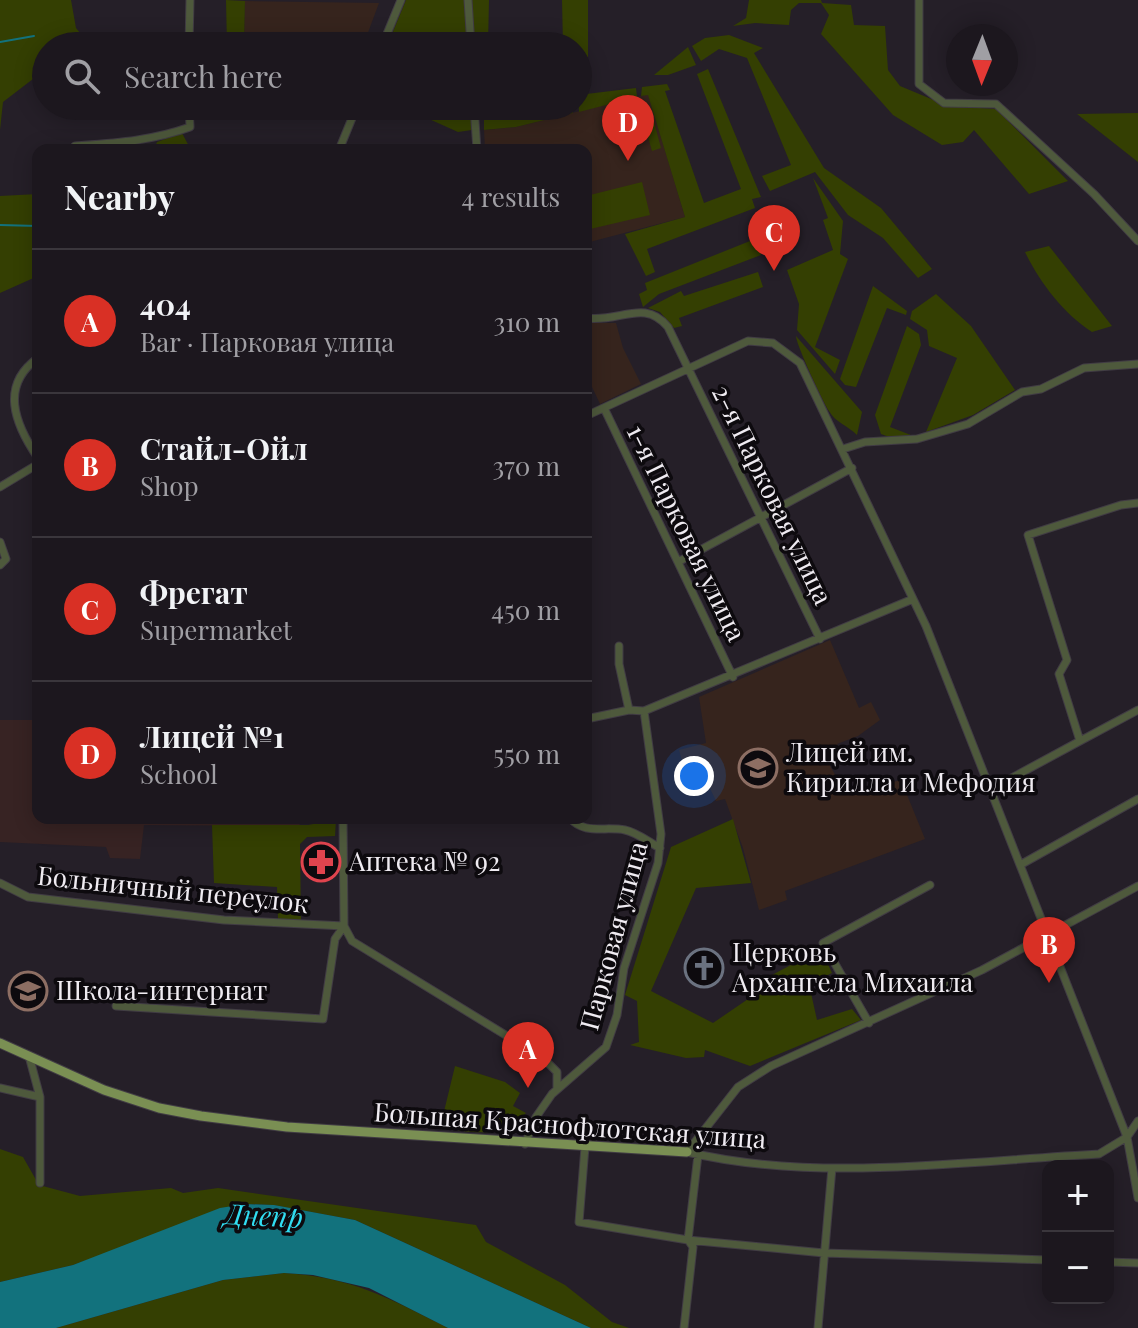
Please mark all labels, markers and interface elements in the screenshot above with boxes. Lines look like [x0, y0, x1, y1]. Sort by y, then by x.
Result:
north arrow [946, 24, 1018, 96]
search box [32, 32, 592, 120]
icon: search [60, 54, 104, 98]
text: Search here [124, 56, 283, 96]
pin: D [602, 95, 654, 161]
text: Nearby [64, 173, 175, 219]
text: 4 results [461, 179, 560, 214]
pin: C [748, 205, 800, 271]
text: 404 [140, 284, 191, 324]
text: A [81, 304, 99, 339]
text: 310 m [493, 304, 560, 339]
text: Bar · Парковая улица [140, 324, 394, 359]
street label: 2-я Парковая улица [705, 379, 842, 610]
street label: 1-я Парковая улица [620, 418, 755, 646]
text: Стайл-Ойл [140, 428, 308, 468]
text: B [81, 448, 99, 483]
text: 370 m [493, 448, 560, 483]
text: Shop [140, 468, 199, 503]
text: Фрегат [140, 572, 248, 612]
text: C [81, 592, 99, 627]
text: 450 m [491, 592, 560, 627]
text: Supermarket [140, 612, 292, 647]
text: Лицей №1 [140, 716, 285, 756]
place label: Лицей им. Кирилла и Мефодия [785, 734, 1035, 799]
text: D [80, 736, 100, 771]
text: 550 m [493, 736, 560, 771]
school or university icon: Лицей им. Кирилла и Мефодия [737, 747, 779, 789]
text: School [140, 756, 218, 791]
your location [674, 756, 714, 796]
street label: Парковая улица [571, 837, 655, 1034]
pharmacy icon: Аптека № 92 [300, 841, 342, 883]
place label: Аптека № 92 [348, 843, 500, 878]
street label: Больничный переулок [36, 857, 311, 920]
pin: B [1023, 917, 1075, 983]
place label: Церковь Архангела Михаила [731, 934, 973, 999]
church icon: Церковь Архангела Михаила [683, 947, 725, 989]
school or university icon: Школа-интернат [7, 970, 49, 1012]
place label: Школа-интернат [56, 972, 267, 1007]
pin: A [502, 1022, 554, 1088]
street label: Большая Краснофлотская улица [373, 1093, 767, 1156]
map controls [1042, 1160, 1114, 1304]
button: + [1042, 1160, 1114, 1232]
water label: Днепр [219, 1194, 304, 1235]
button: − [1042, 1232, 1114, 1304]

